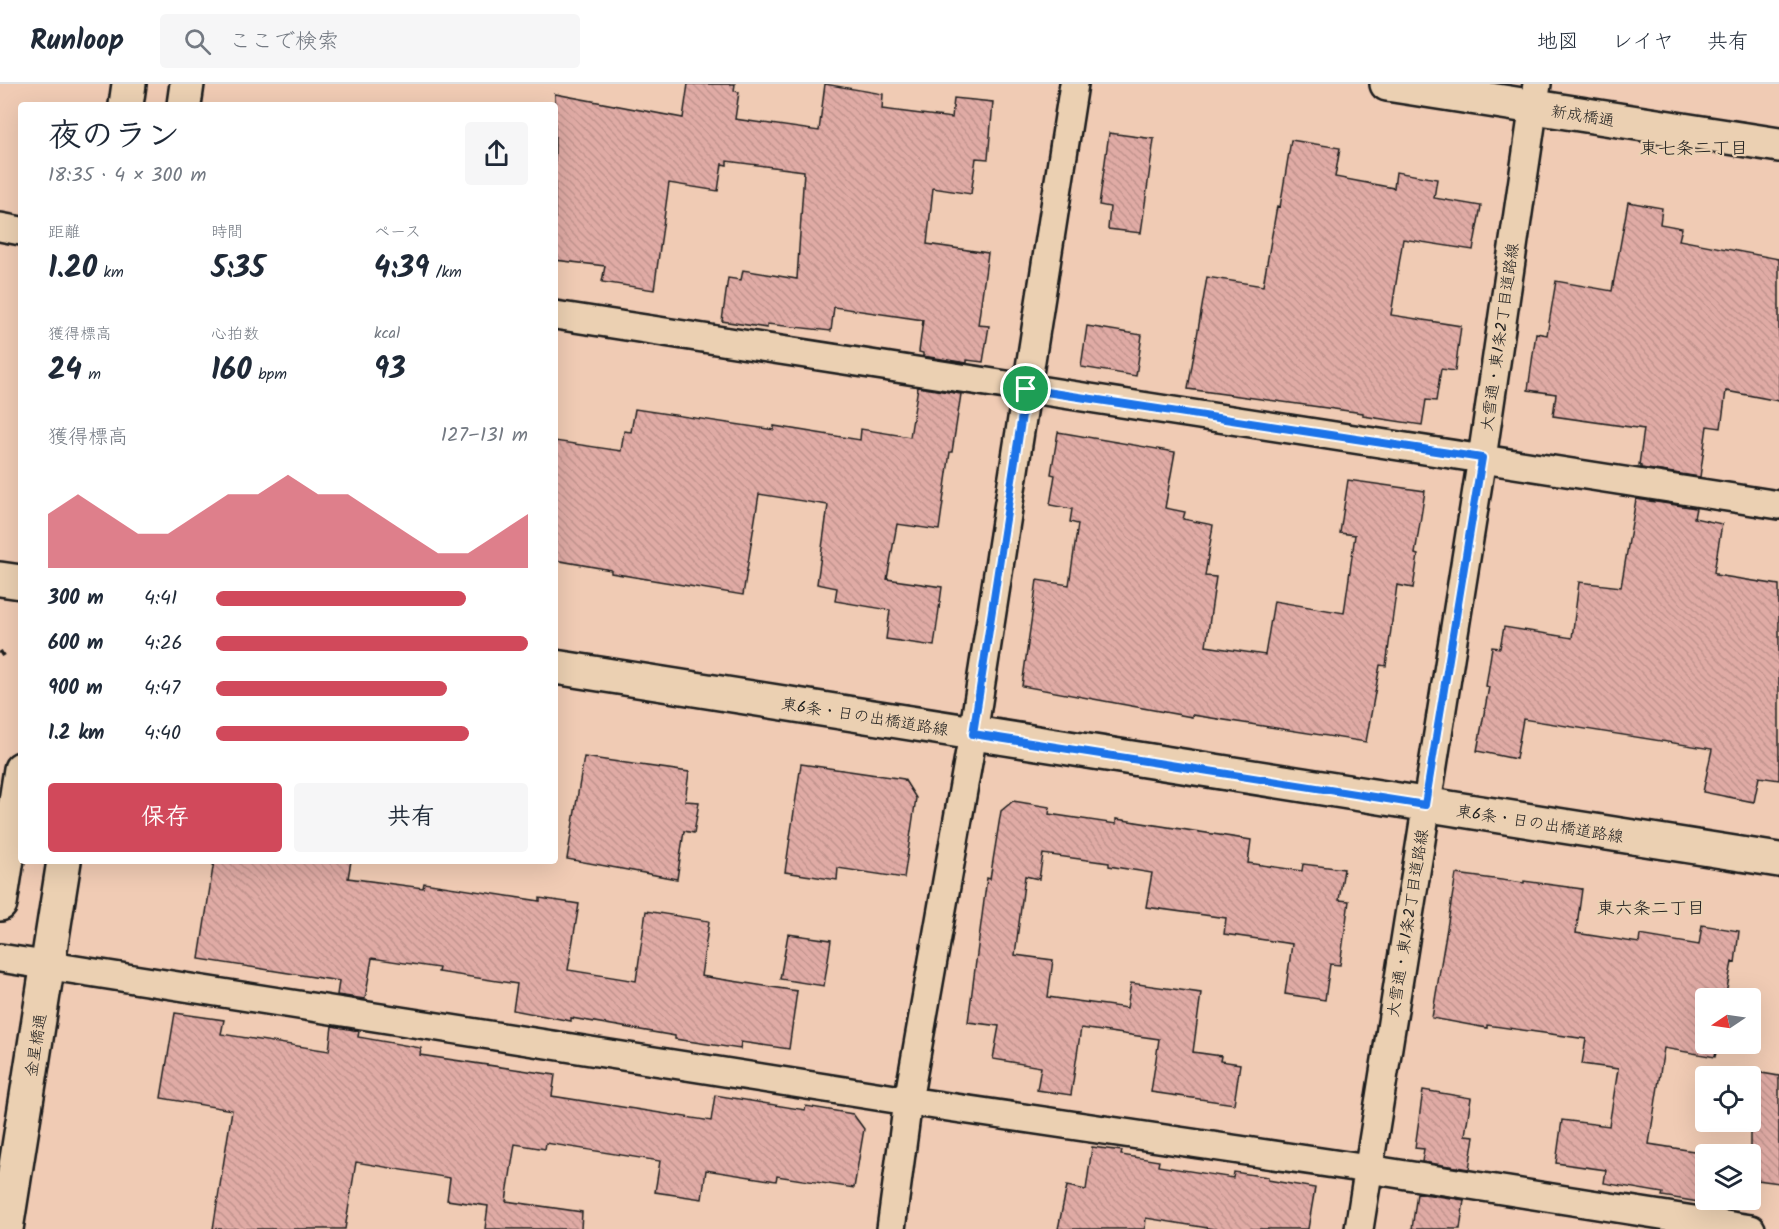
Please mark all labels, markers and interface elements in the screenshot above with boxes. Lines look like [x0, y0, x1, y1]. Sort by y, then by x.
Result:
search box [160, 14, 580, 68]
text: Runloop [30, 19, 124, 64]
icon: search [181, 25, 214, 58]
text: ここで検索 [229, 25, 339, 60]
text: 地図 [1537, 26, 1579, 59]
text: レイヤ [1612, 26, 1674, 59]
text: 共有 [1707, 26, 1749, 59]
street label: 新成橋通 [1549, 99, 1616, 134]
text: 夜のラン [48, 111, 180, 164]
button: share [465, 122, 528, 185]
district label: 東七条二丁目 [1640, 135, 1748, 164]
text: 18:35 · 4 × 300 m [48, 160, 206, 192]
text: 距離 [48, 220, 80, 245]
text: 時間 [211, 220, 243, 245]
text: ペース [374, 220, 421, 245]
street label: 大雪通・東1条2丁目道路線 [1475, 241, 1526, 433]
text: 1.20 [48, 245, 97, 293]
text: 5:35 [211, 245, 265, 293]
text: 4:39 [374, 245, 429, 293]
text: km [97, 260, 124, 285]
text: /km [429, 260, 462, 285]
text: kcal [374, 321, 400, 346]
text: 獲得標高 [48, 322, 112, 347]
text: 心拍数 [211, 322, 259, 347]
text: 93 [374, 346, 406, 394]
text: 24 [48, 347, 82, 395]
text: 160 [211, 347, 252, 395]
text: m [82, 362, 101, 387]
text: bpm [252, 362, 287, 387]
pin [1000, 363, 1051, 414]
icon: arrive [1009, 372, 1042, 405]
text: 127–131 m [441, 420, 528, 452]
text: 獲得標高 [48, 422, 128, 454]
text: 300 m [48, 583, 104, 615]
text: 4:41 [144, 583, 177, 615]
text: 600 m [48, 628, 103, 660]
text: 4:26 [144, 628, 183, 660]
text: 900 m [48, 673, 103, 705]
text: 4:47 [144, 673, 180, 705]
street label: 東6条・日の出橋道路線 [779, 692, 950, 743]
text: 1.2 km [48, 718, 104, 750]
text: 4:40 [144, 718, 181, 750]
button: 保存 [48, 783, 282, 852]
button: 共有 [294, 783, 528, 852]
street label: 東6条・日の出橋道路線 [1454, 799, 1625, 850]
street label: 大雪通・東1条2丁目道路線 [1381, 827, 1436, 1019]
district label: 東六条二丁目 [1597, 895, 1705, 924]
north arrow [1695, 988, 1761, 1054]
map controls [1695, 988, 1761, 1210]
street label: 金星橋通 [19, 1012, 54, 1079]
button: locate [1695, 1066, 1761, 1132]
button: layers [1695, 1144, 1761, 1210]

